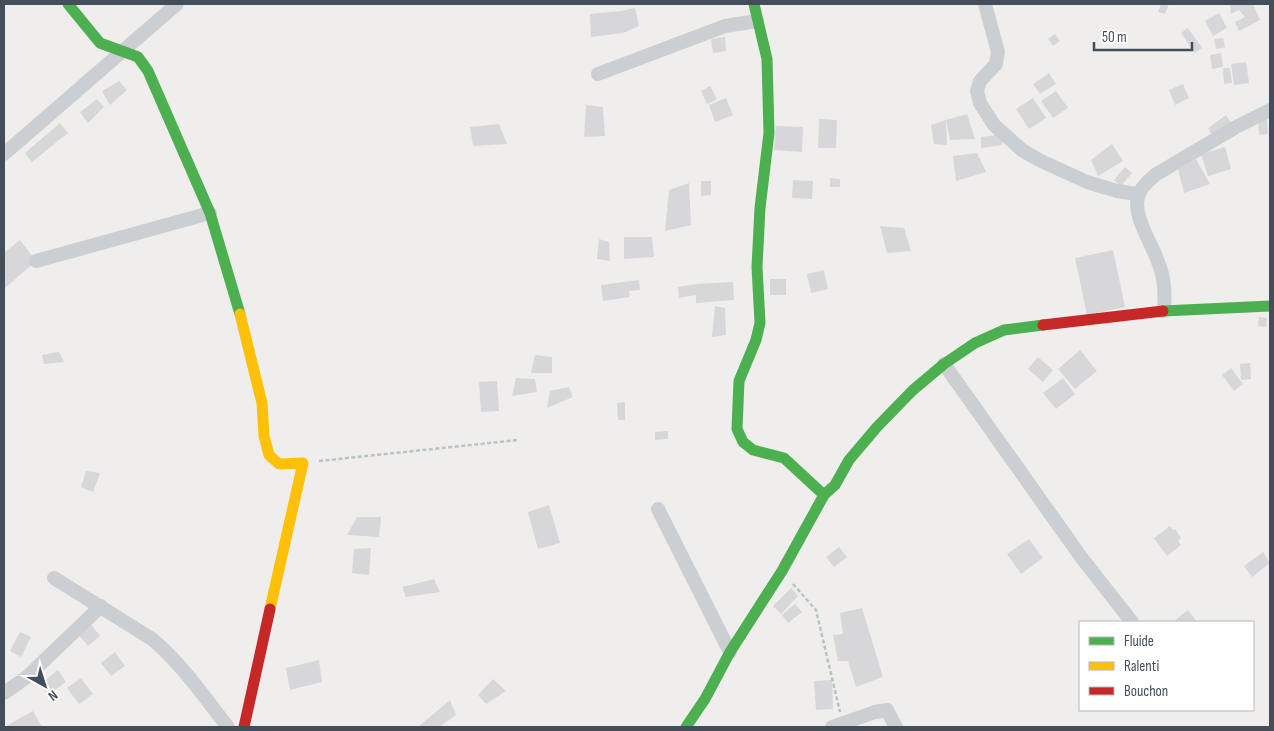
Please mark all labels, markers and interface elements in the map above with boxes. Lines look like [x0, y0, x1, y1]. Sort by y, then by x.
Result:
scale bar [1094, 20, 1192, 52]
text: 50 m [1102, 28, 1127, 47]
legend [1079, 621, 1254, 711]
text: Fluide [1124, 632, 1154, 651]
text: Ralenti [1124, 657, 1159, 676]
north arrow [20, 661, 70, 711]
text: Bouchon [1124, 682, 1168, 701]
text: N [45, 687, 61, 705]

